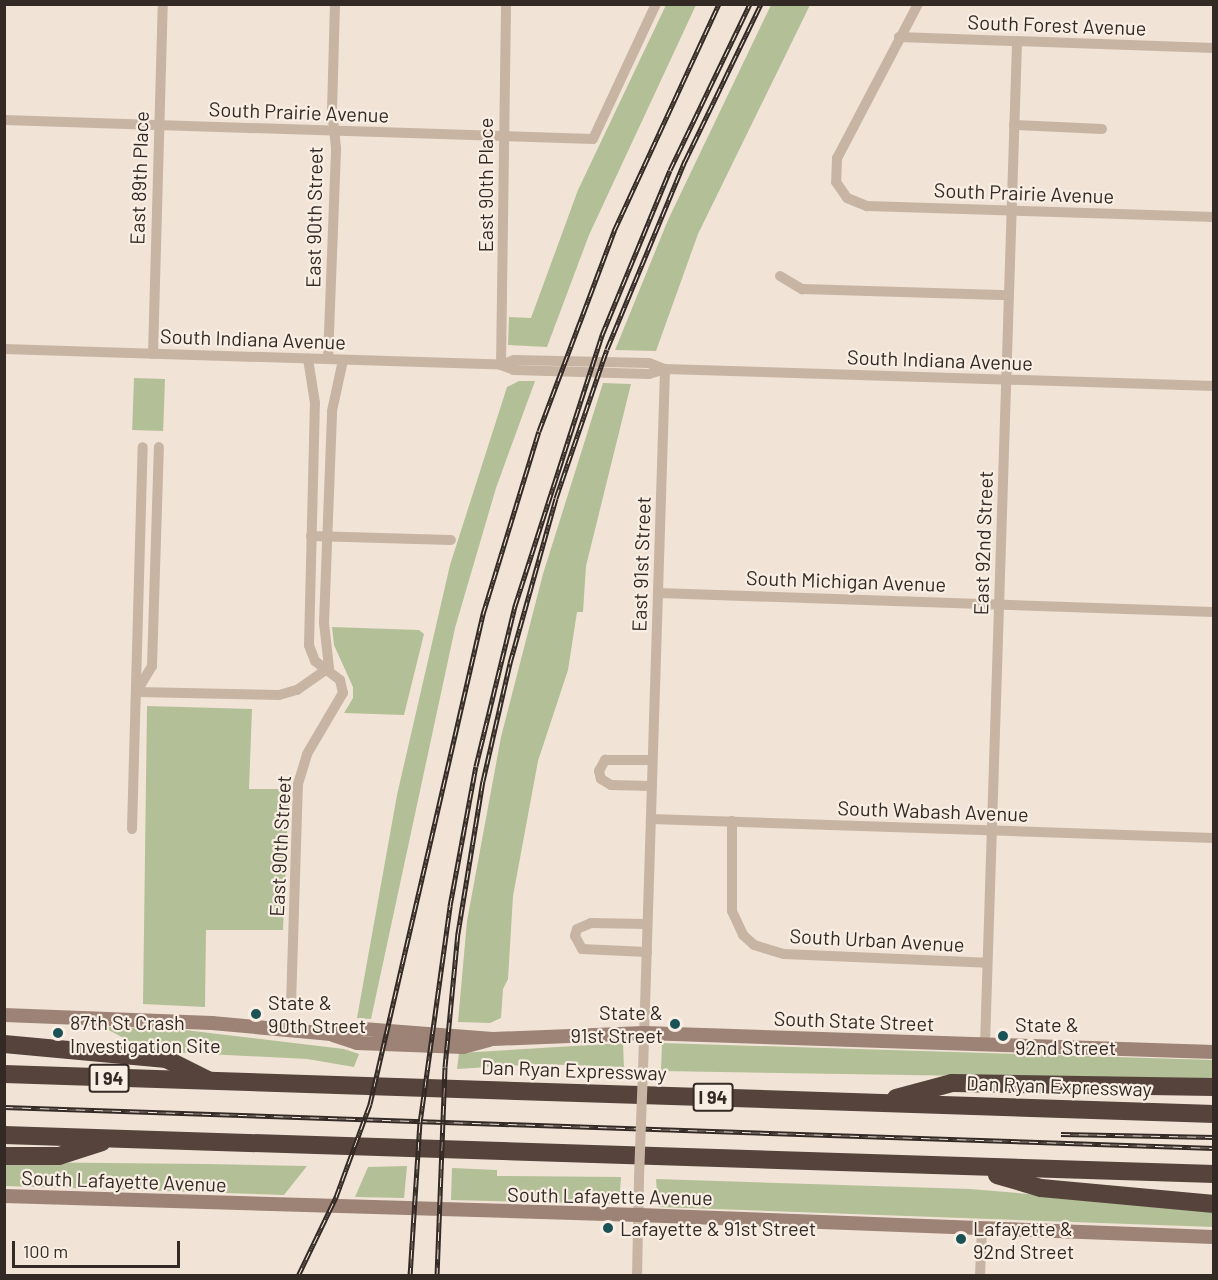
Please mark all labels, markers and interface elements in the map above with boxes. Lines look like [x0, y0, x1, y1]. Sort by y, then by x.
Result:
street label: South Forest Avenue [967, 10, 1147, 40]
street label: South Prairie Avenue [208, 97, 390, 127]
street label: East 89th Place [125, 111, 153, 245]
street label: East 90th Place [473, 118, 497, 252]
street label: East 90th Street [301, 146, 327, 288]
street label: South Prairie Avenue [933, 178, 1115, 208]
street label: South Indiana Avenue [160, 324, 346, 354]
street label: South Indiana Avenue [847, 345, 1033, 375]
street label: East 92nd Street [968, 470, 998, 616]
street label: East 91st Street [627, 496, 655, 632]
street label: South Michigan Avenue [745, 566, 947, 596]
street label: East 90th Street [264, 775, 296, 917]
street label: South Wabash Avenue [837, 796, 1029, 826]
street label: South Urban Avenue [789, 923, 965, 957]
place label: State & 90th Street [268, 990, 366, 1037]
place label: State & 91st Street [571, 1000, 663, 1047]
street label: South State Street [773, 1006, 935, 1036]
marker: State & 90th Street [249, 1007, 263, 1021]
place label: 87th St Crash Investigation Site [70, 1010, 221, 1057]
place label: State & 92nd Street [1015, 1012, 1116, 1059]
marker: State & 91st Street [668, 1017, 682, 1031]
marker: 87th St Crash Investigation Site [51, 1026, 65, 1040]
marker: State & 92nd Street [996, 1029, 1010, 1043]
street label: Dan Ryan Expressway [481, 1055, 667, 1085]
road number: I 94 [88, 1063, 130, 1093]
street label: Dan Ryan Expressway [966, 1071, 1152, 1101]
road number: I 94 [692, 1082, 734, 1112]
street label: South Lafayette Avenue [21, 1165, 227, 1197]
street label: South Lafayette Avenue [507, 1182, 713, 1210]
place label: Lafayette & 91st Street [620, 1216, 816, 1240]
place label: Lafayette & 92nd Street [973, 1216, 1074, 1263]
marker: Lafayette & 91st Street [601, 1221, 615, 1235]
scale bar [15, 1229, 183, 1267]
marker: Lafayette & 92nd Street [954, 1232, 968, 1246]
text: 100 m [23, 1240, 68, 1262]

